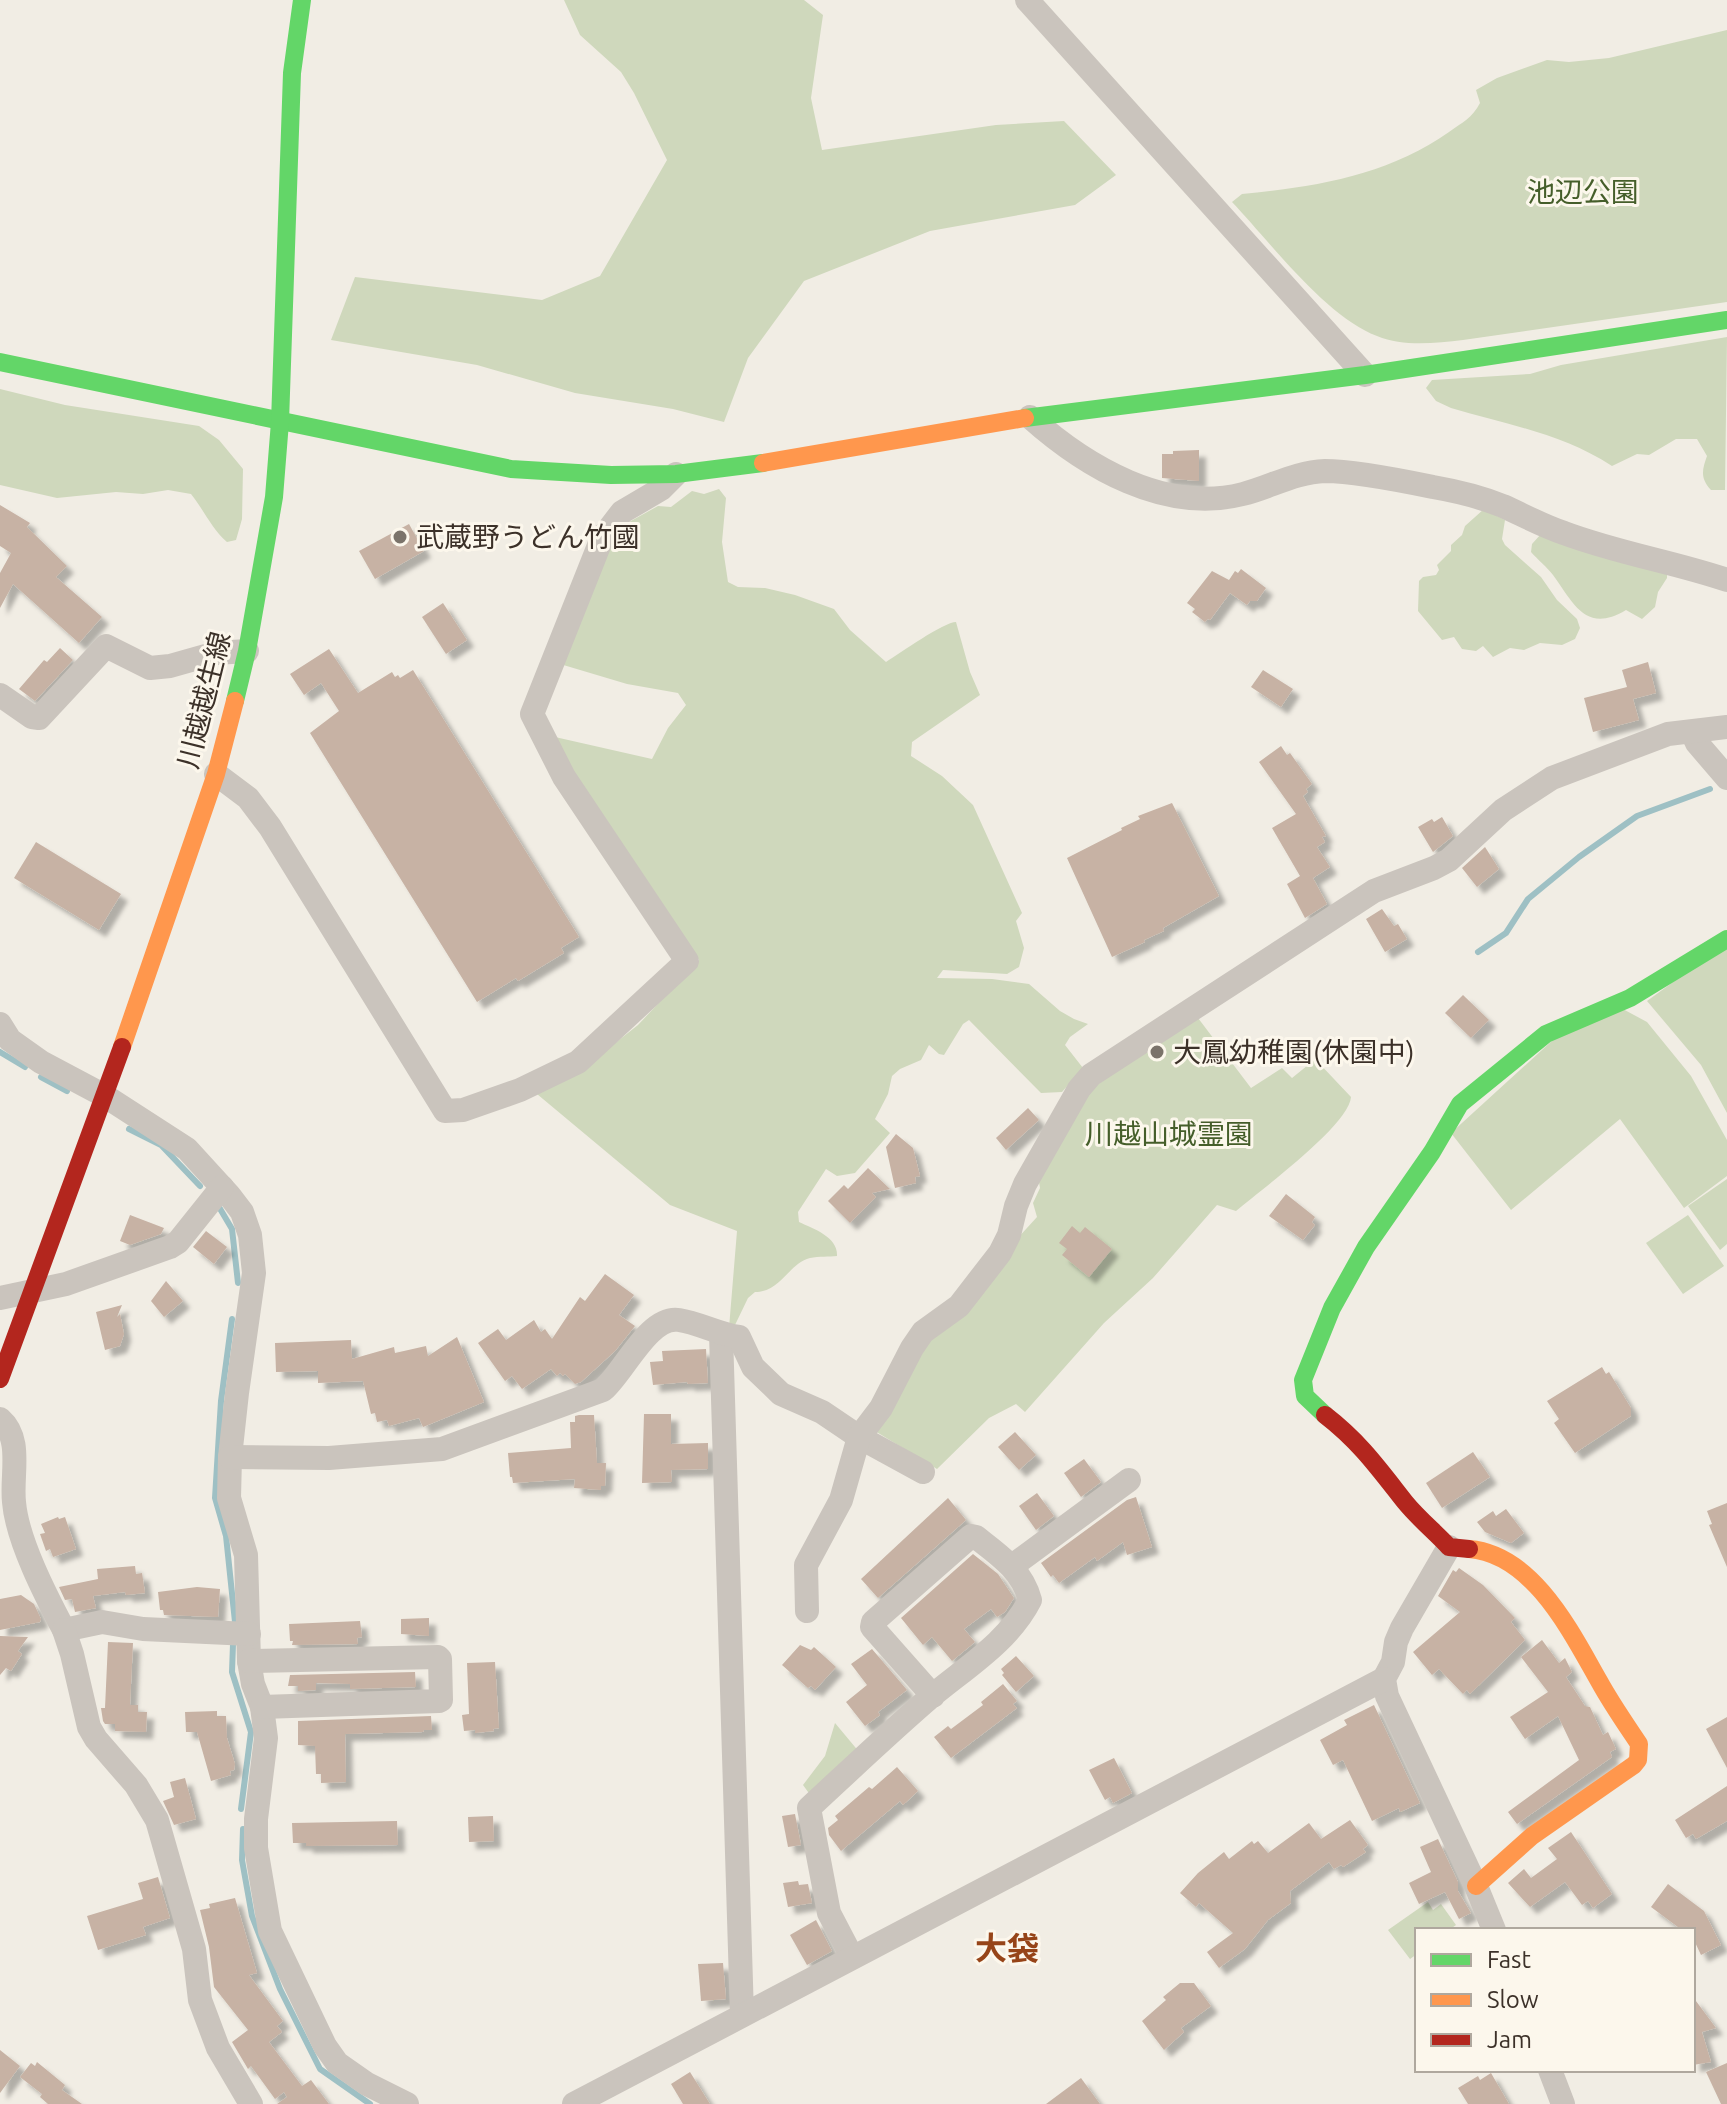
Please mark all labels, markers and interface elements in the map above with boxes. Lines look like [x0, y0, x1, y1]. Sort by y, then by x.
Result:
park label: 池辺公園 [1527, 176, 1639, 207]
place label: 武蔵野うどん竹國 [416, 521, 640, 552]
marker: 武蔵野うどん竹國 [391, 528, 409, 546]
street label: 川越越生線 [172, 628, 235, 772]
place label: 大鳳幼稚園(休園中) [1173, 1036, 1415, 1068]
marker: 大鳳幼稚園(休園中) [1148, 1043, 1166, 1061]
park label: 川越山城霊園 [1085, 1118, 1253, 1149]
legend [1415, 1928, 1695, 2072]
district label: 大袋 [975, 1930, 1039, 1966]
text: Fast [1487, 1946, 1531, 1973]
text: Slow [1487, 1986, 1539, 2013]
text: Jam [1487, 2026, 1532, 2053]

